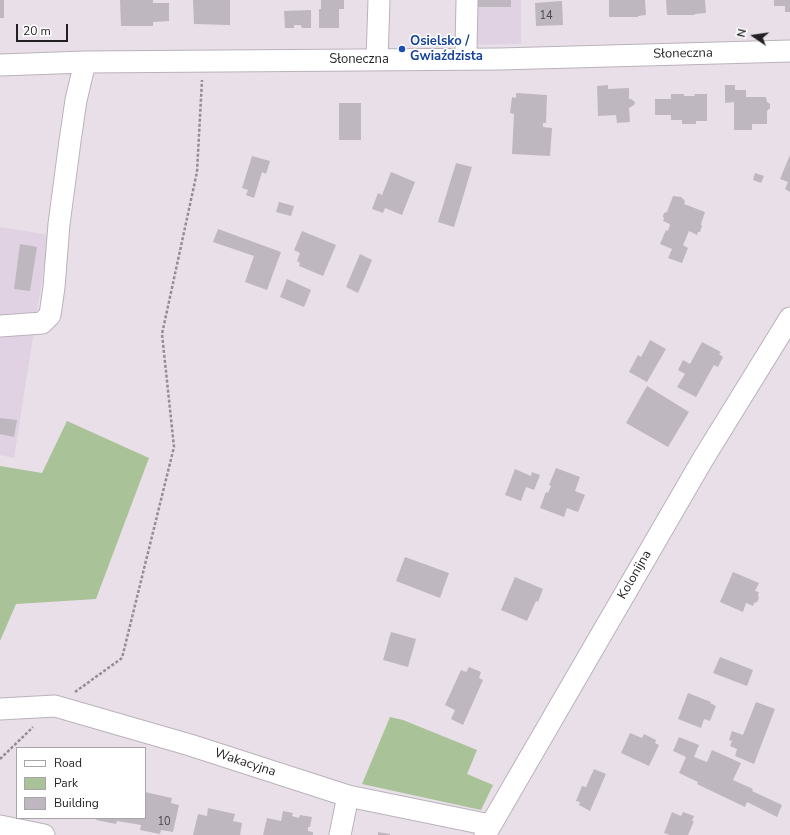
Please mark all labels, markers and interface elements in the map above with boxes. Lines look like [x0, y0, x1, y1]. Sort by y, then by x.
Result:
house number: 14 [539, 9, 553, 23]
scale bar [18, 16, 70, 42]
north arrow [734, 16, 774, 56]
text: 20 m [23, 23, 51, 39]
text: N [734, 27, 750, 39]
place label: Osielsko / Gwiaździsta [410, 34, 483, 65]
marker: Osielsko / Gwiaździsta [397, 44, 407, 54]
street label: Słoneczna [653, 46, 713, 62]
street label: Słoneczna [329, 52, 389, 68]
street label: Kolonijna [615, 548, 655, 602]
street label: Wakacyjna [212, 746, 278, 780]
legend [16, 747, 146, 819]
text: Road [54, 755, 82, 771]
text: Park [54, 775, 78, 791]
text: Building [54, 795, 99, 811]
house number: 10 [157, 815, 171, 829]

